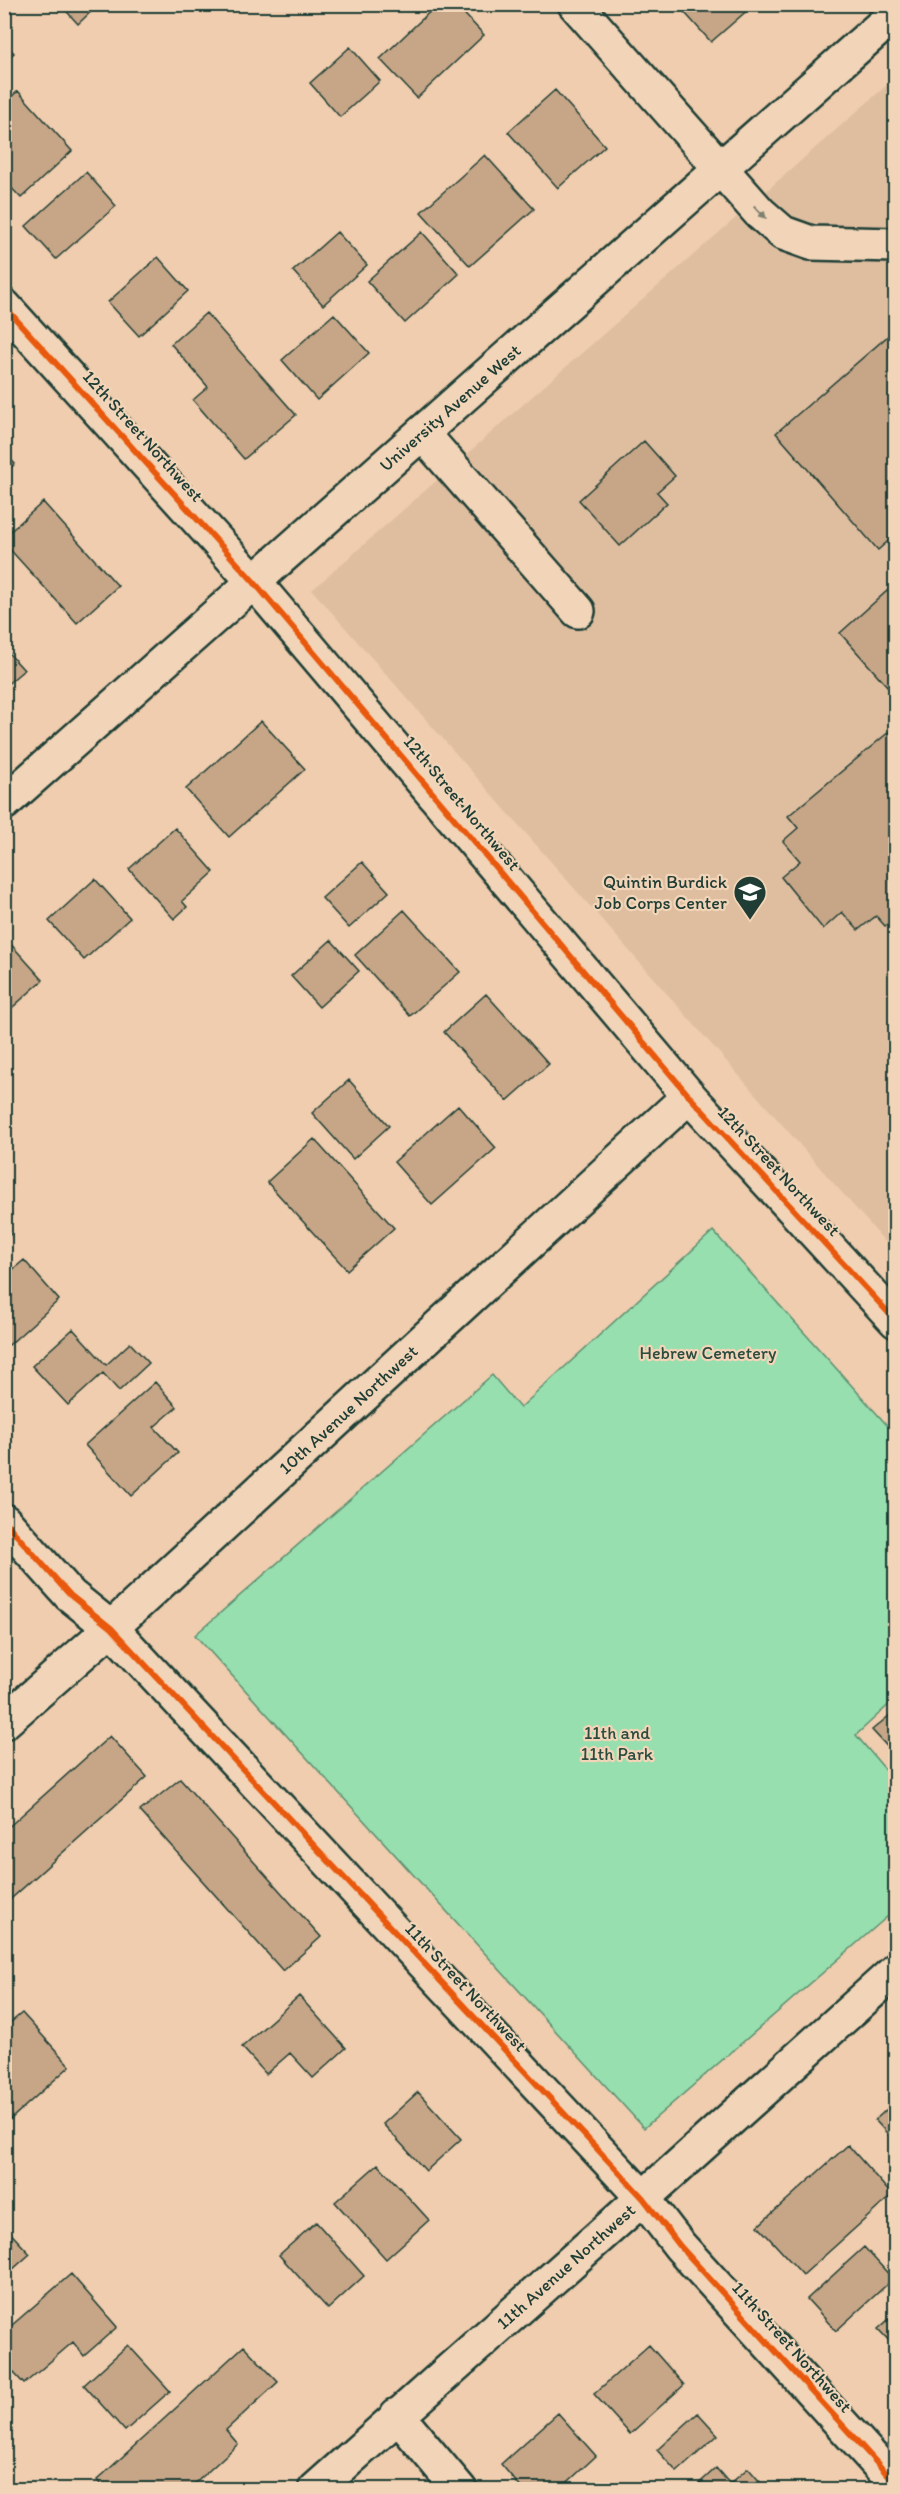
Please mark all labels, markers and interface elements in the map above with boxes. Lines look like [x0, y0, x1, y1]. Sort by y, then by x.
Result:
one-way arrow [753, 205, 767, 220]
street label: University Avenue West [375, 339, 526, 476]
street label: 12th Street Northwest [78, 366, 208, 507]
street label: 12th Street Northwest [399, 731, 525, 875]
place label: Quintin Burdick Job Corps Center [595, 871, 728, 914]
school or university icon: Quintin Burdick Job Corps Center [732, 874, 768, 921]
street label: 12th Street Northwest [713, 1101, 845, 1241]
street label: 10th Avenue Northwest [274, 1340, 423, 1479]
park label: Hebrew Cemetery [640, 1342, 777, 1364]
park label: 11th and 11th Park [581, 1722, 654, 1765]
street label: 11th Street Northwest [400, 1918, 532, 2056]
street label: 11th Avenue Northwest [492, 2199, 640, 2334]
street label: 11th Street Northwest [727, 2277, 857, 2417]

